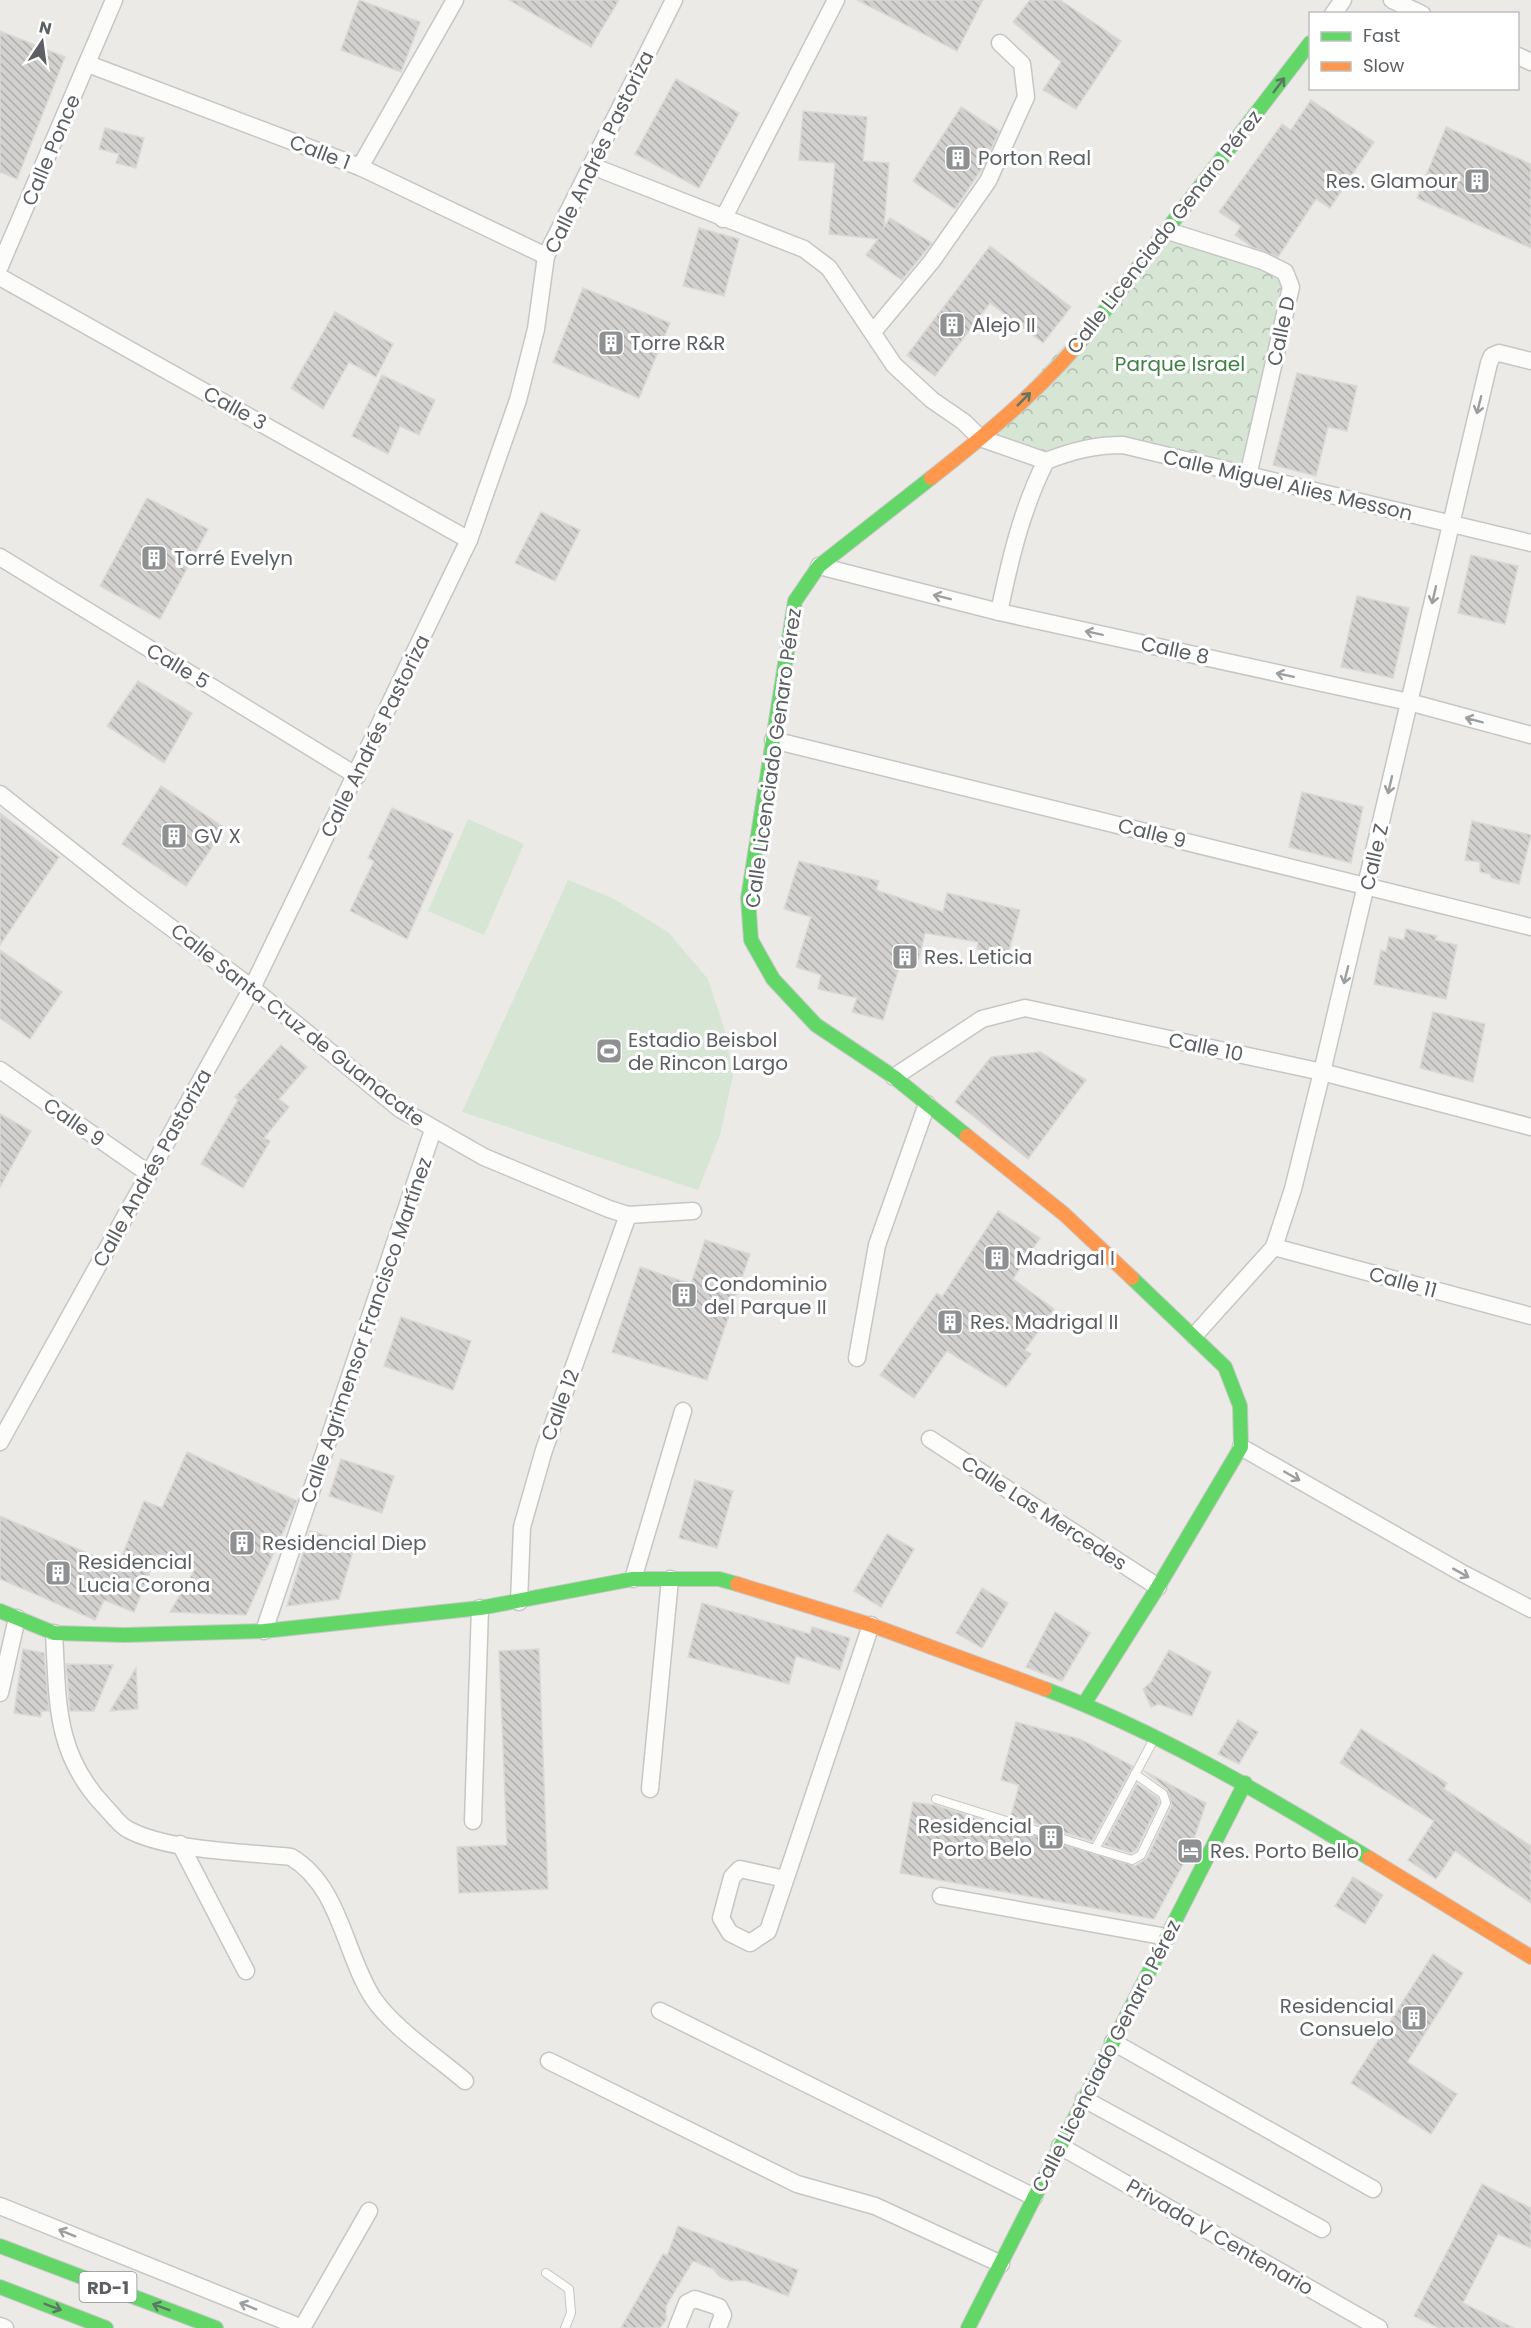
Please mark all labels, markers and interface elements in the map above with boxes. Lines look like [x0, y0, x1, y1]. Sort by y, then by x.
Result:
north arrow [12, 12, 72, 72]
legend [1309, 12, 1519, 90]
text: N [37, 15, 54, 40]
text: Fast [1363, 23, 1400, 48]
street label: Calle Andrés Pastoriza [538, 46, 660, 258]
text: Slow [1363, 53, 1405, 78]
one-way arrow [1272, 78, 1285, 94]
street label: Calle Ponce [15, 90, 87, 210]
street label: Calle Licenciado Genaro Pérez [1060, 104, 1268, 360]
street label: Calle 1 [286, 128, 354, 176]
building icon: Porton Real [943, 143, 973, 173]
place label: Porton Real [978, 144, 1091, 172]
building icon: Res. Glamour [1462, 166, 1492, 196]
place label: Res. Glamour [1326, 167, 1458, 195]
street label: Calle D [1260, 294, 1302, 368]
building icon: Alejo II [937, 310, 967, 340]
place label: Alejo II [972, 311, 1036, 339]
building icon: Torre R&R [596, 328, 626, 358]
place label: Torre R&R [630, 329, 725, 357]
park label: Parque Israel [1115, 350, 1245, 378]
street label: Calle 3 [198, 379, 272, 437]
one-way arrow [1016, 392, 1031, 407]
one-way arrow [1472, 395, 1484, 414]
street label: Calle Miguel Alies Messon [1160, 443, 1416, 527]
building icon: Torré Evelyn [139, 543, 169, 573]
place label: Torré Evelyn [174, 544, 293, 572]
one-way arrow [1427, 585, 1439, 604]
one-way arrow [933, 591, 952, 603]
street label: Calle Licenciado Genaro Pérez [738, 606, 808, 910]
one-way arrow [1085, 626, 1104, 638]
street label: Calle 8 [1138, 629, 1212, 671]
street label: Calle Andrés Pastoriza [314, 630, 436, 842]
street label: Calle 5 [141, 636, 215, 696]
one-way arrow [1276, 668, 1295, 680]
one-way arrow [1465, 713, 1484, 725]
one-way arrow [1384, 775, 1395, 794]
street label: Calle 9 [1115, 811, 1189, 855]
building icon: GV X [159, 821, 189, 851]
street label: Calle Z [1353, 821, 1395, 893]
place label: GV X [194, 822, 241, 850]
street label: Calle Santa Cruz de Guanacate [165, 917, 431, 1133]
building icon: Res. Leticia [890, 942, 920, 972]
place label: Res. Leticia [924, 943, 1032, 971]
one-way arrow [1339, 965, 1351, 984]
street label: Calle 10 [1166, 1025, 1246, 1069]
place label: Estadio Beisbol de Rincon Largo [628, 1026, 788, 1077]
sports icon: Estadio Beisbol de Rincon Largo [594, 1036, 624, 1066]
street label: Calle Andrés Pastoriza [86, 1064, 218, 1272]
street label: Calle 9 [38, 1091, 110, 1153]
street label: Calle Agrimensor Francisco Martínez [293, 1153, 439, 1507]
building icon: Madrigal I [982, 1243, 1012, 1273]
place label: Madrigal I [1016, 1244, 1115, 1272]
street label: Calle 11 [1366, 1260, 1440, 1304]
place label: Condominio del Parque II [704, 1270, 827, 1321]
building icon: Condominio del Parque II [669, 1280, 699, 1310]
building icon: Res. Madrigal II [935, 1307, 965, 1337]
place label: Res. Madrigal II [970, 1308, 1118, 1336]
street label: Calle 12 [534, 1365, 586, 1445]
street label: Calle Las Mercedes [956, 1449, 1132, 1577]
one-way arrow [1283, 1470, 1300, 1482]
building icon: Residencial Diep [227, 1528, 257, 1558]
place label: Residencial Diep [262, 1529, 426, 1557]
place label: Residencial Lucia Corona [78, 1548, 210, 1599]
building icon: Residencial Lucia Corona [43, 1558, 73, 1588]
one-way arrow [1452, 1567, 1469, 1579]
place label: Residencial Porto Belo [918, 1812, 1032, 1863]
building icon: Residencial Porto Belo [1036, 1822, 1066, 1852]
hotel icon: Res. Porto Bello [1175, 1836, 1205, 1866]
place label: Res. Porto Bello [1210, 1837, 1359, 1865]
street label: Calle Licenciado Genaro Pérez [1025, 1915, 1187, 2197]
place label: Residencial Consuelo [1280, 1992, 1394, 2043]
building icon: Residencial Consuelo [1399, 2003, 1429, 2033]
street label: Privada V Centenario [1121, 2172, 1319, 2302]
one-way arrow [58, 2227, 77, 2238]
road number: RD-1 [80, 2272, 136, 2302]
one-way arrow [239, 2300, 257, 2311]
one-way arrow [152, 2301, 171, 2312]
one-way arrow [43, 2302, 62, 2313]

